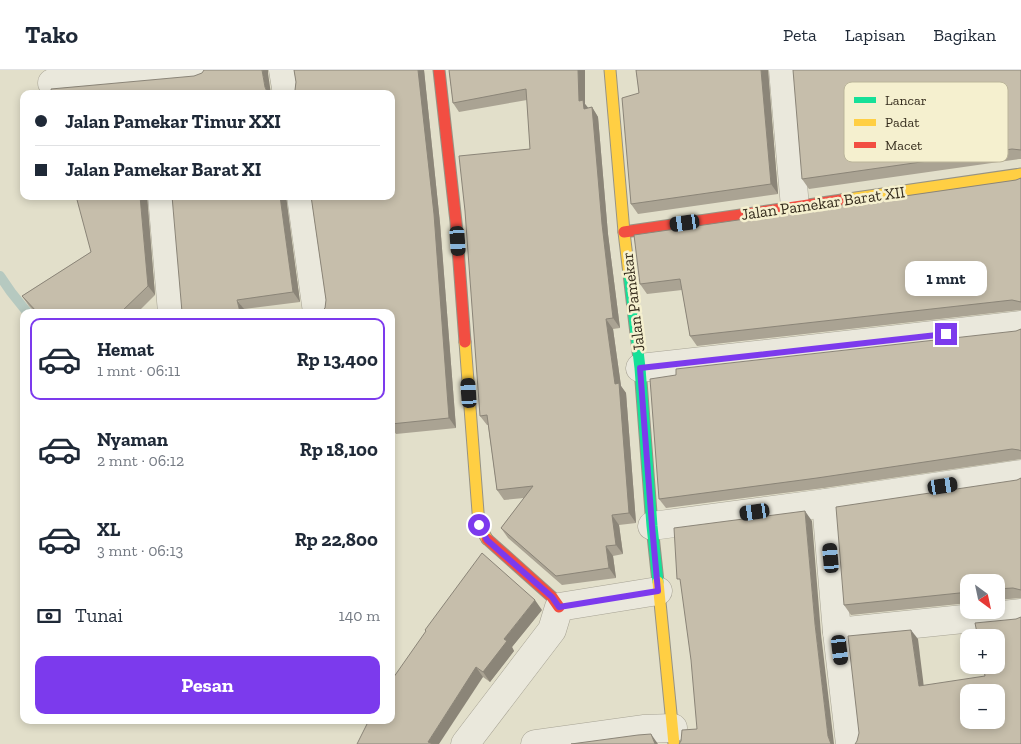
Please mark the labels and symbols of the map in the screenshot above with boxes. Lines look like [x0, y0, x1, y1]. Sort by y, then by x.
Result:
legend [844, 82, 1008, 162]
text: Lancar [885, 92, 927, 109]
text: Padat [885, 114, 920, 131]
text: Macet [885, 137, 923, 154]
street label: Jalan Pamekar Barat XII [740, 182, 906, 224]
car [669, 213, 700, 233]
car [449, 226, 466, 256]
street label: Jalan Pamekar [617, 251, 649, 353]
callout: 1 mnt [905, 262, 987, 296]
route end [935, 323, 957, 345]
car [460, 378, 477, 408]
car [927, 476, 958, 496]
car [739, 502, 770, 522]
route start [468, 514, 490, 536]
car [822, 542, 839, 574]
north arrow [960, 574, 1005, 619]
car [830, 634, 849, 666]

